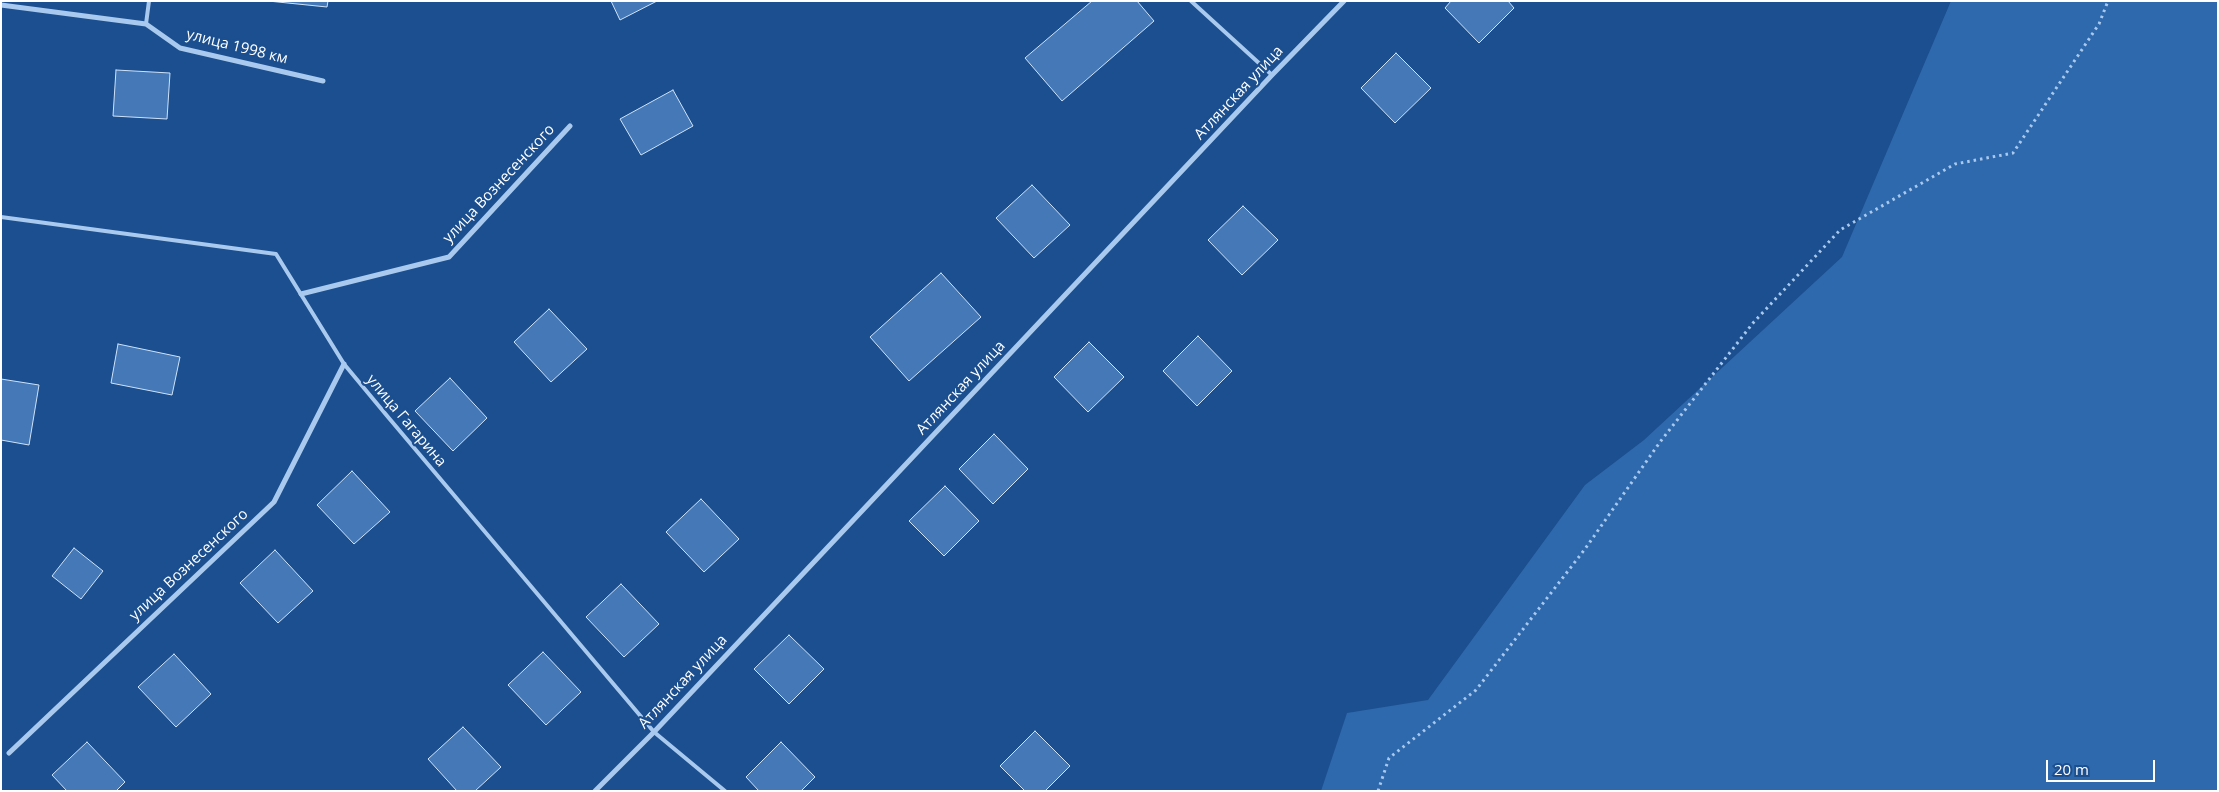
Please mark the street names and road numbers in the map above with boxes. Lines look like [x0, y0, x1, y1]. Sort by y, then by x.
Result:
street label: улица 1998 км [184, 26, 290, 68]
street label: Атлянская улица [1191, 42, 1287, 144]
street label: улица Вознесенского [439, 121, 559, 247]
street label: Атлянская улица [913, 337, 1009, 439]
street label: улица Гагарина [362, 371, 450, 471]
street label: улица Вознесенского [126, 505, 252, 625]
street label: Атлянская улица [635, 631, 731, 733]

